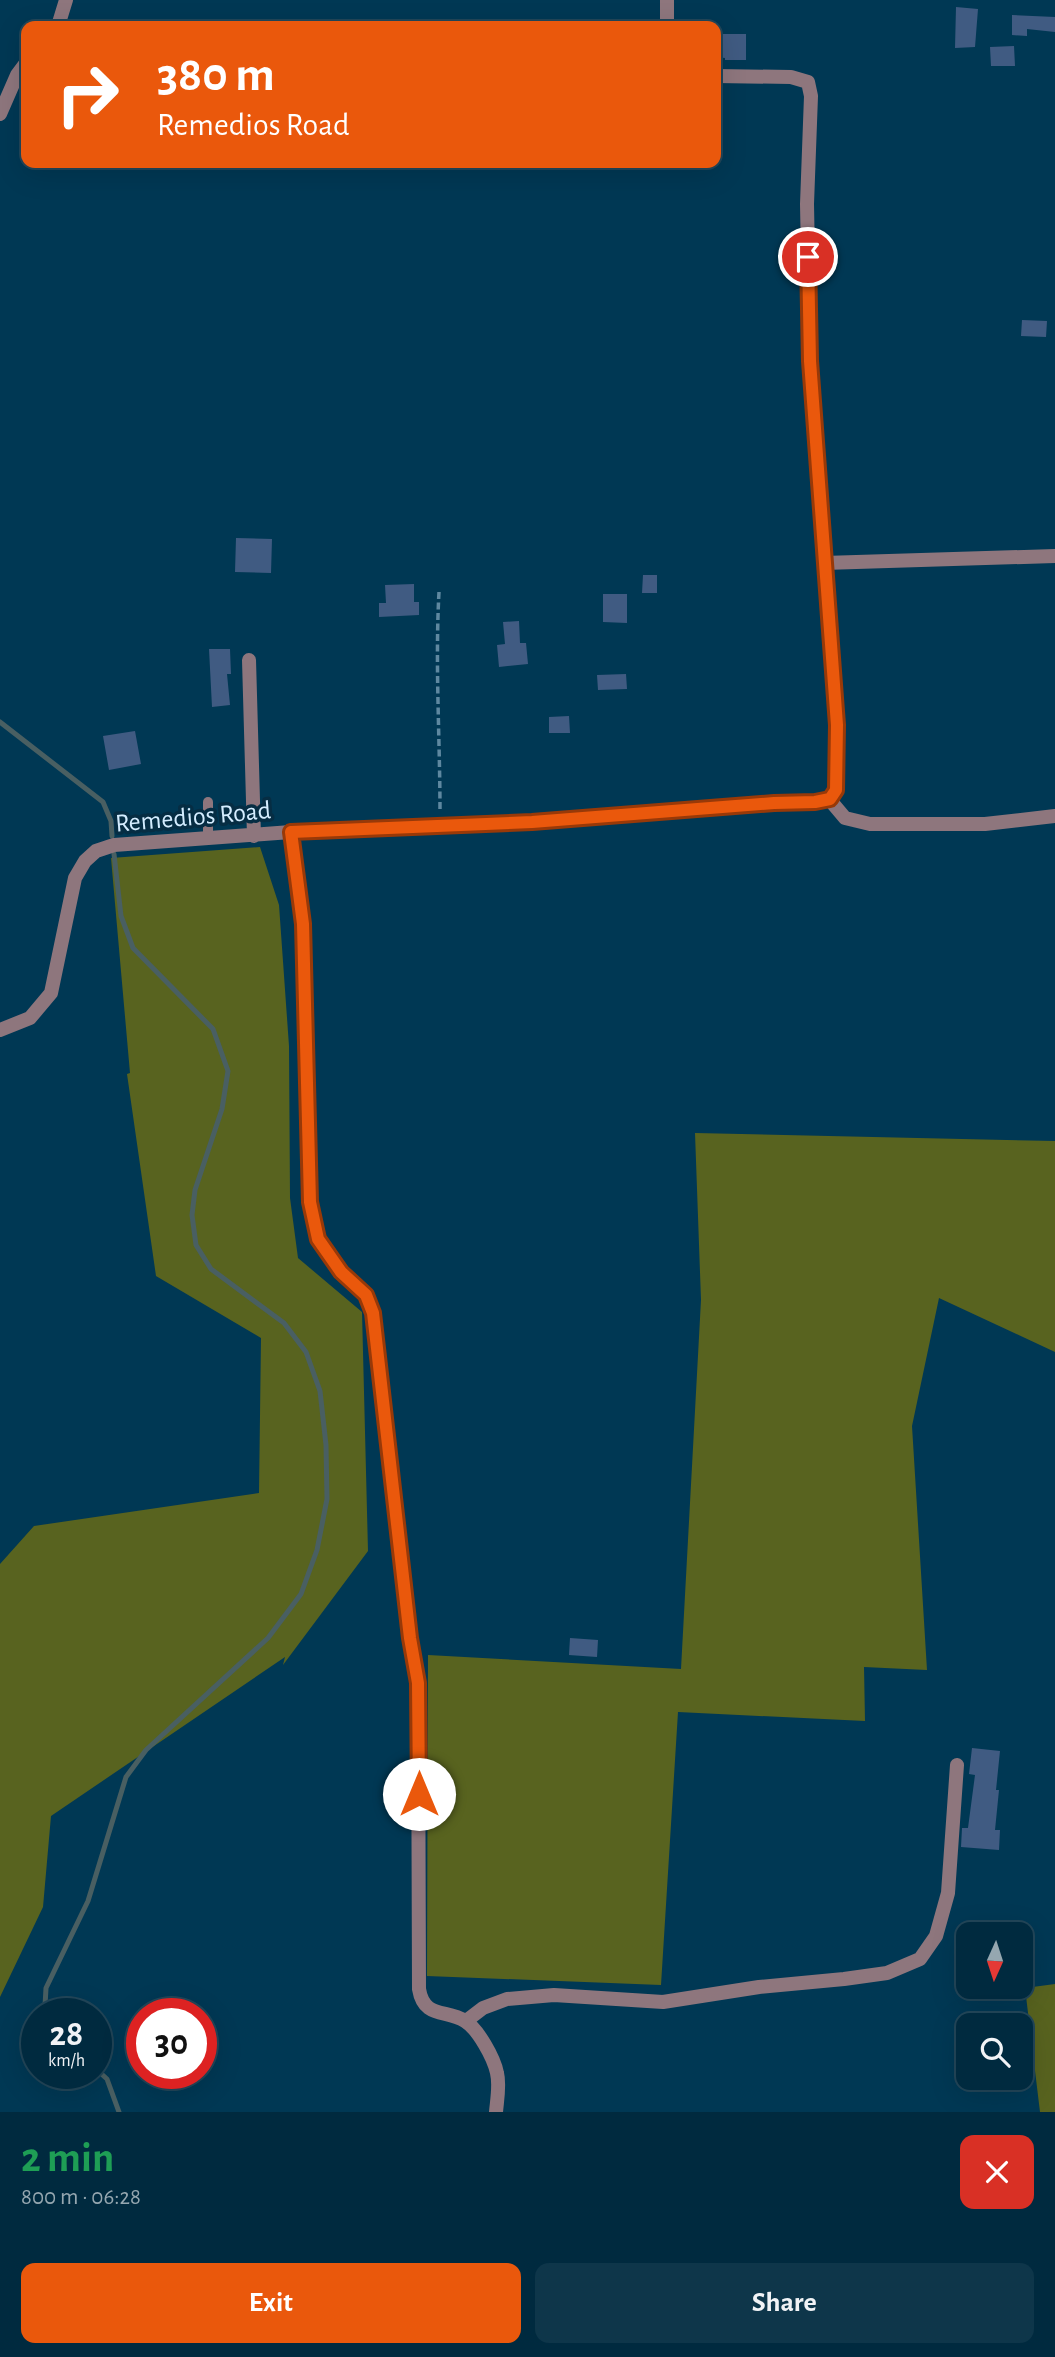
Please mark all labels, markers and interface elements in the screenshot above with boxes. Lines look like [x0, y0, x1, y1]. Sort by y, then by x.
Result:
icon: right [42, 49, 133, 140]
text: 380 m [157, 51, 275, 100]
text: Remedios Road [157, 109, 350, 141]
pin [778, 227, 838, 287]
icon: arrive [789, 238, 827, 276]
street label: Remedios Road [114, 797, 272, 837]
position arrow [382, 1757, 456, 1831]
north arrow [956, 1922, 1032, 1998]
map controls [956, 1922, 1033, 2090]
speed limit sign: 30 [126, 1998, 217, 2089]
button: search [956, 2013, 1033, 2090]
text: 28 [50, 2017, 83, 2052]
text: km/h [48, 2052, 85, 2070]
button: close [960, 2135, 1034, 2209]
text: 2 min [21, 2137, 114, 2179]
text: 800 m · 06:28 [21, 2186, 141, 2209]
button: Exit [21, 2263, 521, 2343]
button: Share [535, 2263, 1034, 2343]

